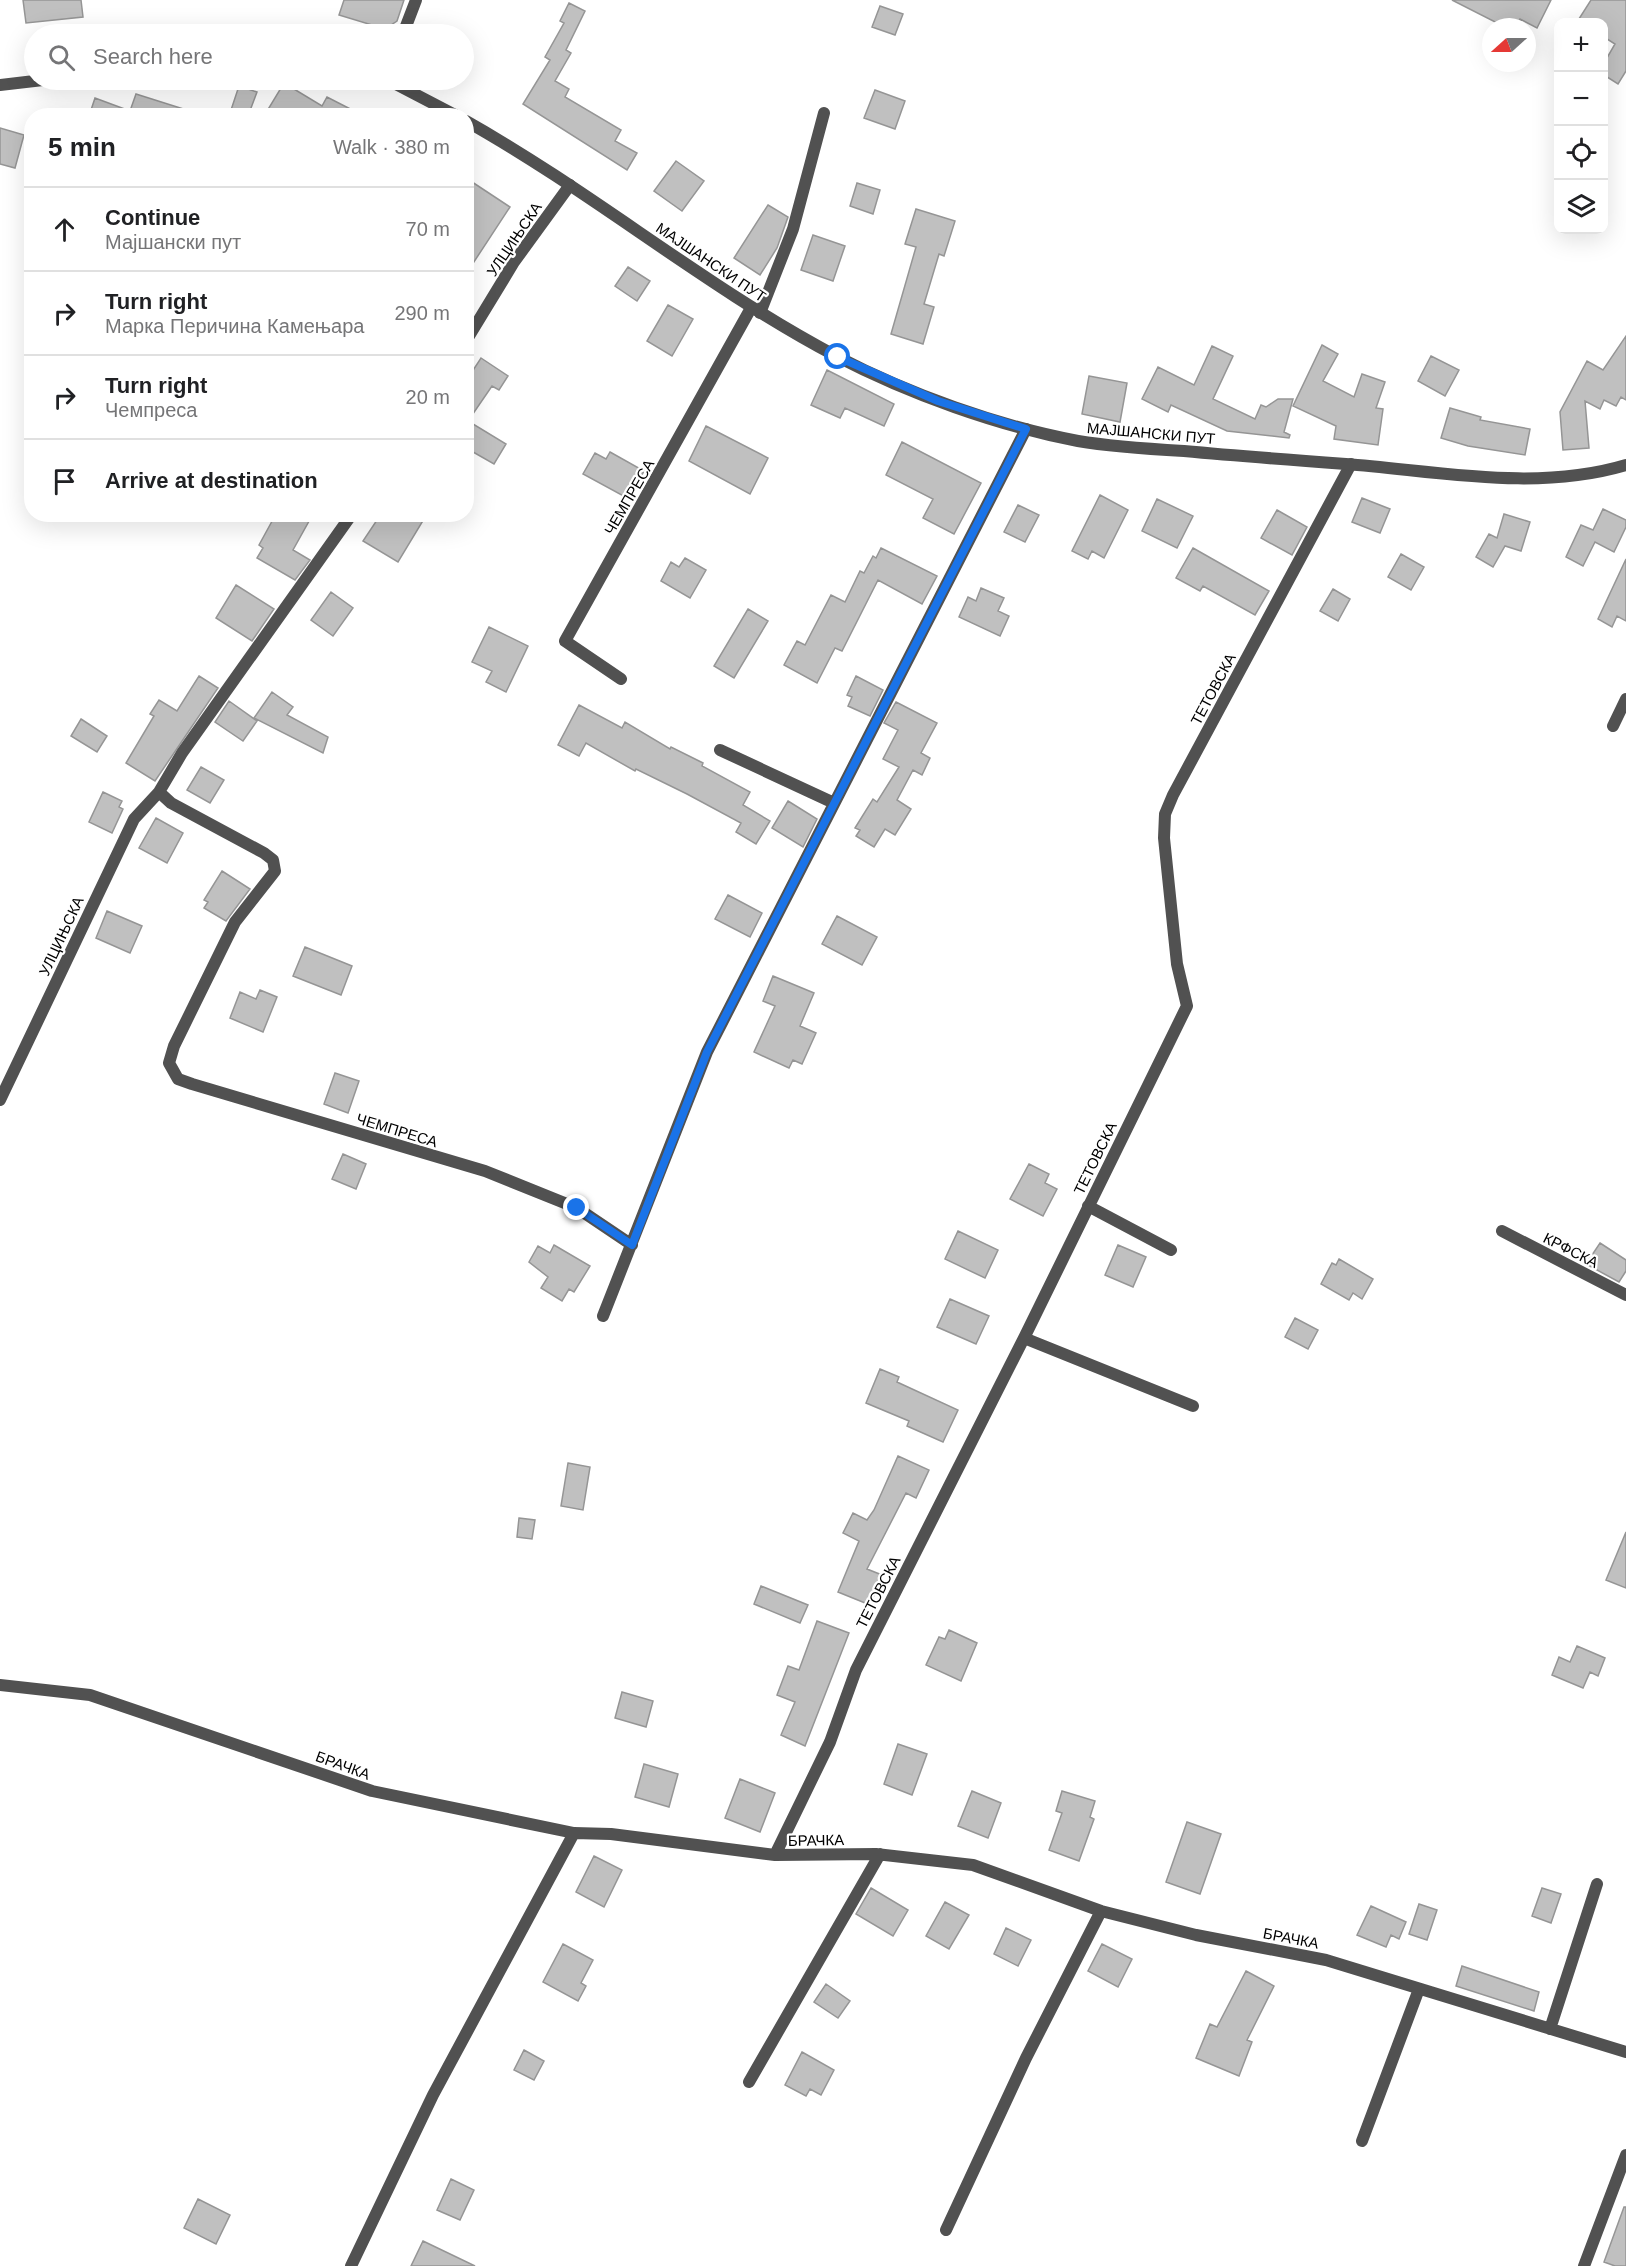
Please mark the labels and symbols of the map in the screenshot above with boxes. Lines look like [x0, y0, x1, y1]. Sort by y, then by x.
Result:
north arrow [1482, 18, 1536, 72]
street label: УЛЦИЊСКА [483, 199, 545, 279]
street label: МАЈШАНСКИ ПУТ [653, 219, 769, 305]
route start [824, 343, 850, 369]
street label: МАЈШАНСКИ ПУТ [1086, 419, 1216, 447]
street label: ЧЕМПРЕСА [601, 456, 657, 538]
street label: ТЕТОВСКА [1187, 650, 1239, 728]
street label: УЛЦИЊСКА [35, 894, 87, 978]
street label: ЧЕМПРЕСА [354, 1110, 440, 1150]
street label: ТЕТОВСКА [1070, 1119, 1120, 1197]
route end [563, 1194, 589, 1220]
street label: КРФСКА [1541, 1229, 1601, 1271]
street label: ТЕТОВСКА [853, 1553, 903, 1631]
street label: БРАЧКА [314, 1747, 372, 1783]
street label: БРАЧКА [788, 1831, 844, 1849]
street label: БРАЧКА [1262, 1924, 1320, 1952]

